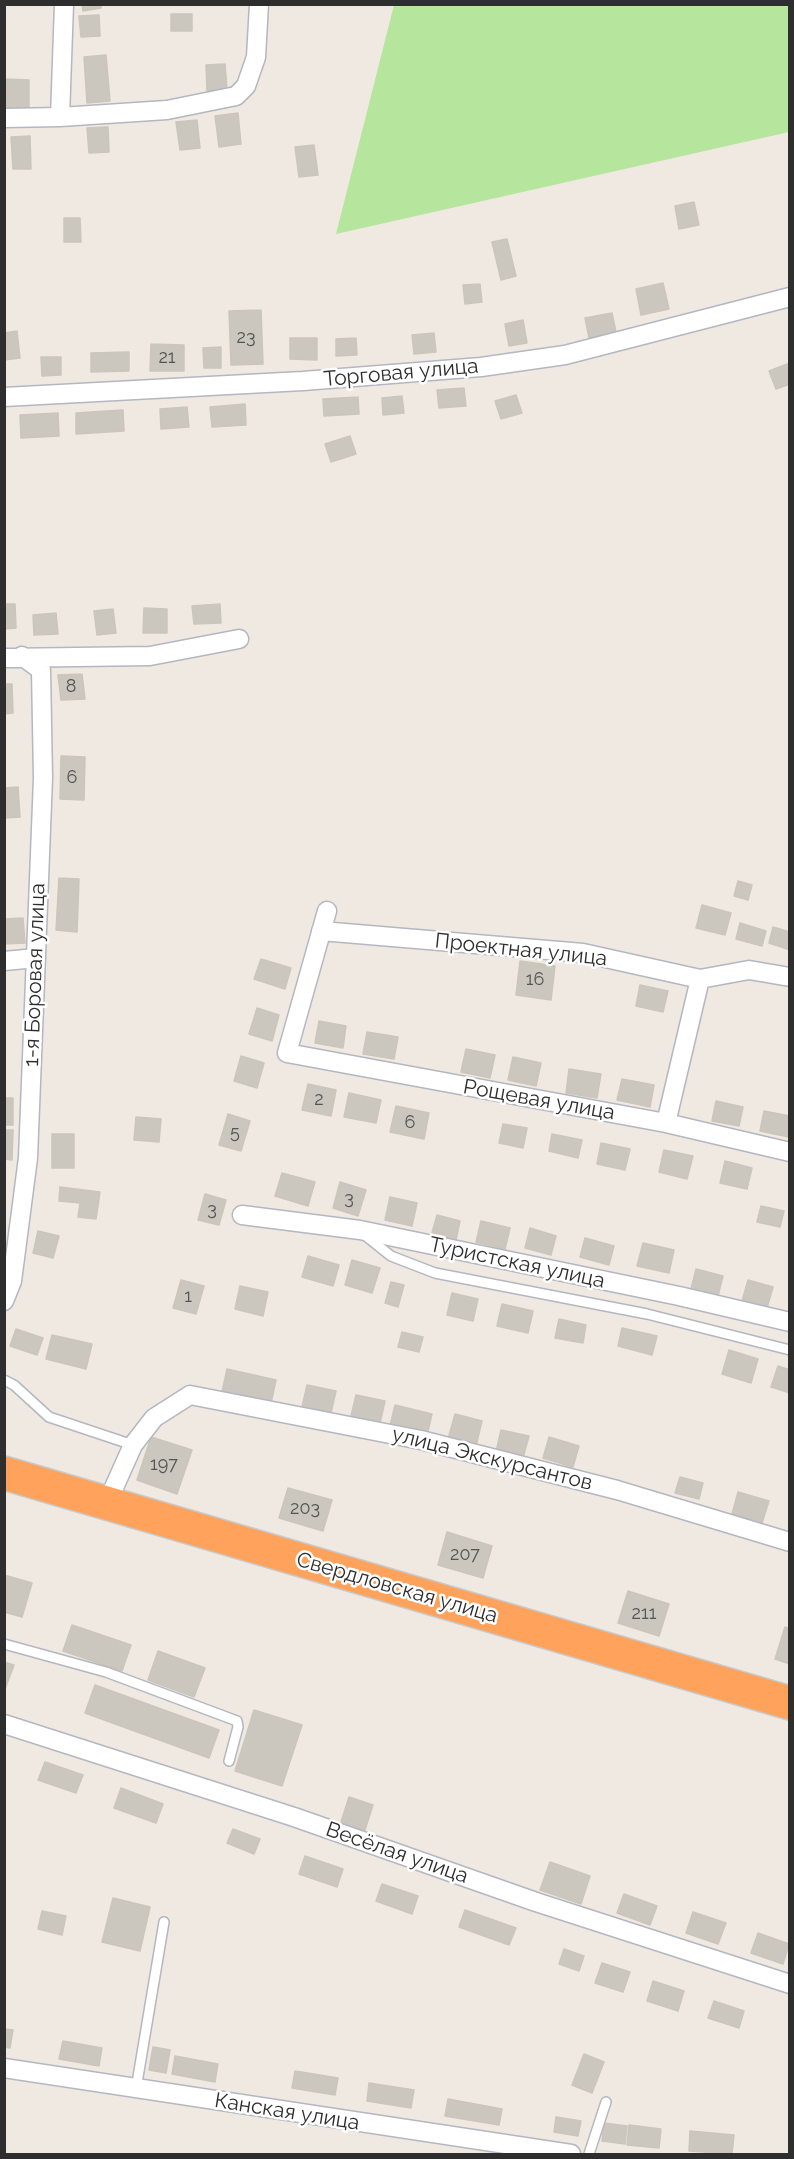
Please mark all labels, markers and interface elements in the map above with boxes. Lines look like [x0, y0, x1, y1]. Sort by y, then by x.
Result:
house number: 23 [237, 327, 255, 349]
house number: 21 [158, 347, 176, 369]
street label: Торговая улица [323, 354, 479, 392]
house number: 8 [66, 676, 76, 698]
house number: 6 [67, 767, 77, 789]
street label: 1-я Боровая улица [19, 883, 51, 1067]
street label: Проектная улица [434, 928, 608, 972]
house number: 16 [526, 969, 544, 991]
street label: Рощевая улица [461, 1074, 617, 1126]
house number: 2 [314, 1089, 324, 1111]
house number: 6 [405, 1112, 415, 1134]
house number: 5 [230, 1122, 240, 1144]
house number: 3 [344, 1188, 354, 1210]
house number: 3 [207, 1199, 217, 1221]
street label: Туристская улица [427, 1232, 607, 1294]
house number: 1 [184, 1286, 192, 1308]
street label: улица Экскурсантов [389, 1422, 595, 1496]
house number: 197 [150, 1454, 178, 1476]
house number: 203 [290, 1498, 320, 1520]
house number: 207 [450, 1544, 480, 1566]
street label: Свердловская улица [293, 1547, 501, 1629]
house number: 211 [632, 1603, 656, 1625]
street label: Весёлая улица [322, 1817, 472, 1889]
street label: Канская улица [213, 2088, 361, 2136]

